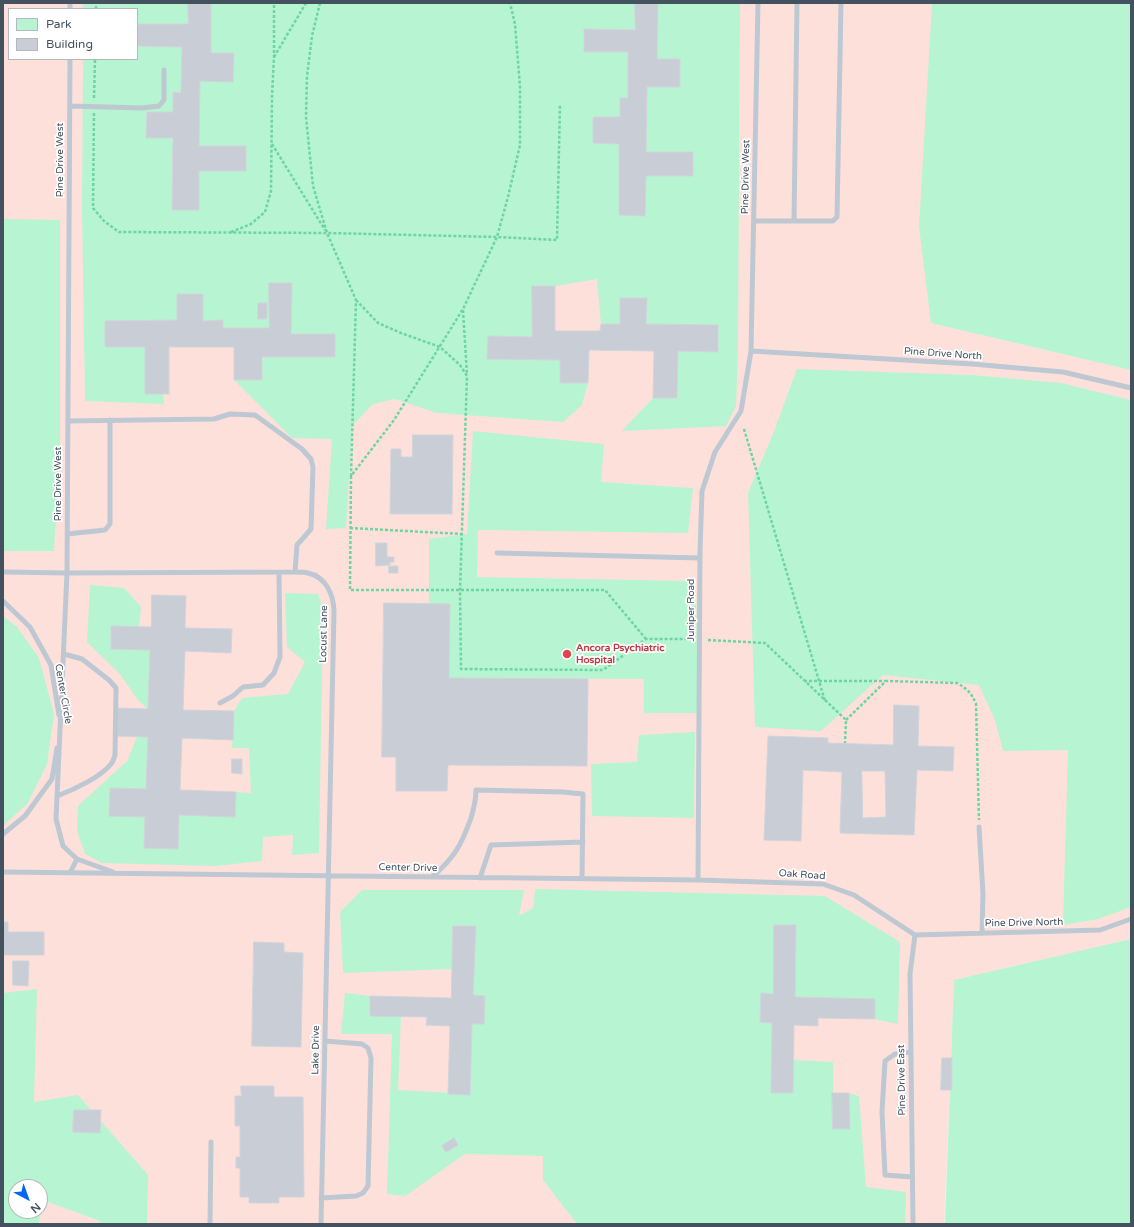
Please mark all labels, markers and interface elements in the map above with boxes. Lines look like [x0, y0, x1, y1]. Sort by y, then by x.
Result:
legend [8, 8, 138, 60]
text: Park [46, 17, 72, 31]
text: Building [46, 37, 93, 51]
street label: Pine Drive West [54, 123, 66, 197]
street label: Pine Drive West [739, 140, 753, 214]
street label: Pine Drive North [903, 345, 983, 363]
street label: Pine Drive West [52, 447, 64, 521]
street label: Juniper Road [685, 579, 697, 641]
street label: Locust Lane [317, 605, 331, 663]
place label: Ancora Psychiatric Hospital [576, 642, 664, 666]
marker: Ancora Psychiatric Hospital [561, 648, 573, 660]
street label: Center Circle [52, 663, 74, 725]
street label: Center Drive [378, 861, 438, 875]
street label: Oak Road [778, 867, 826, 883]
street label: Pine Drive North [985, 916, 1063, 930]
street label: Lake Drive [310, 1025, 322, 1075]
street label: Pine Drive East [895, 1044, 909, 1116]
north arrow [8, 1179, 48, 1219]
text: N [28, 1200, 43, 1215]

